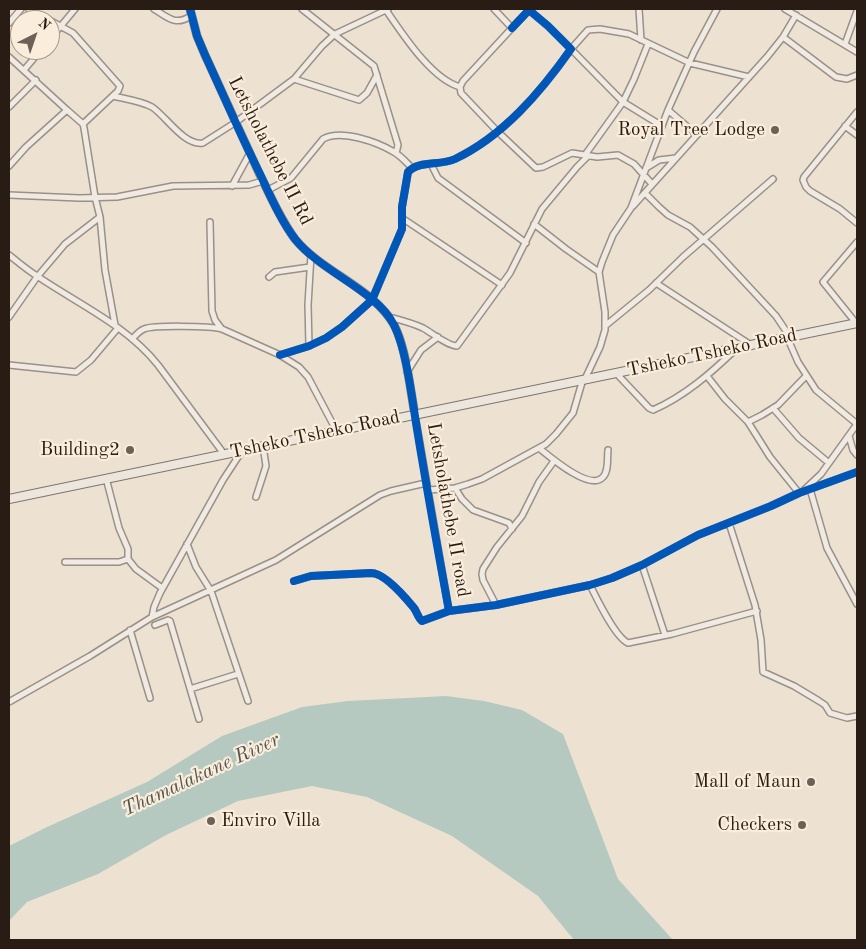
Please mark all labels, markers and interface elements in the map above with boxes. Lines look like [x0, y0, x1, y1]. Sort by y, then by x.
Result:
north arrow [10, 10, 60, 60]
text: N [36, 16, 53, 33]
street label: Letsholathebe II Rd [223, 73, 317, 229]
place label: Royal Tree Lodge [617, 119, 765, 141]
marker: Royal Tree Lodge [769, 124, 781, 136]
street label: Tsheko Tsheko Road [625, 324, 799, 382]
street label: Tsheko Tsheko Road [228, 406, 402, 464]
street label: Letsholathebe II road [421, 421, 475, 599]
place label: Building2 [40, 439, 120, 461]
marker: Building2 [124, 444, 136, 456]
water label: Thamalakane River [118, 728, 284, 822]
place label: Mall of Maun [693, 771, 801, 793]
marker: Mall of Maun [805, 776, 817, 788]
place label: Enviro Villa [221, 810, 321, 832]
place label: Checkers [717, 814, 792, 836]
marker: Enviro Villa [205, 815, 217, 827]
marker: Checkers [796, 819, 808, 831]

